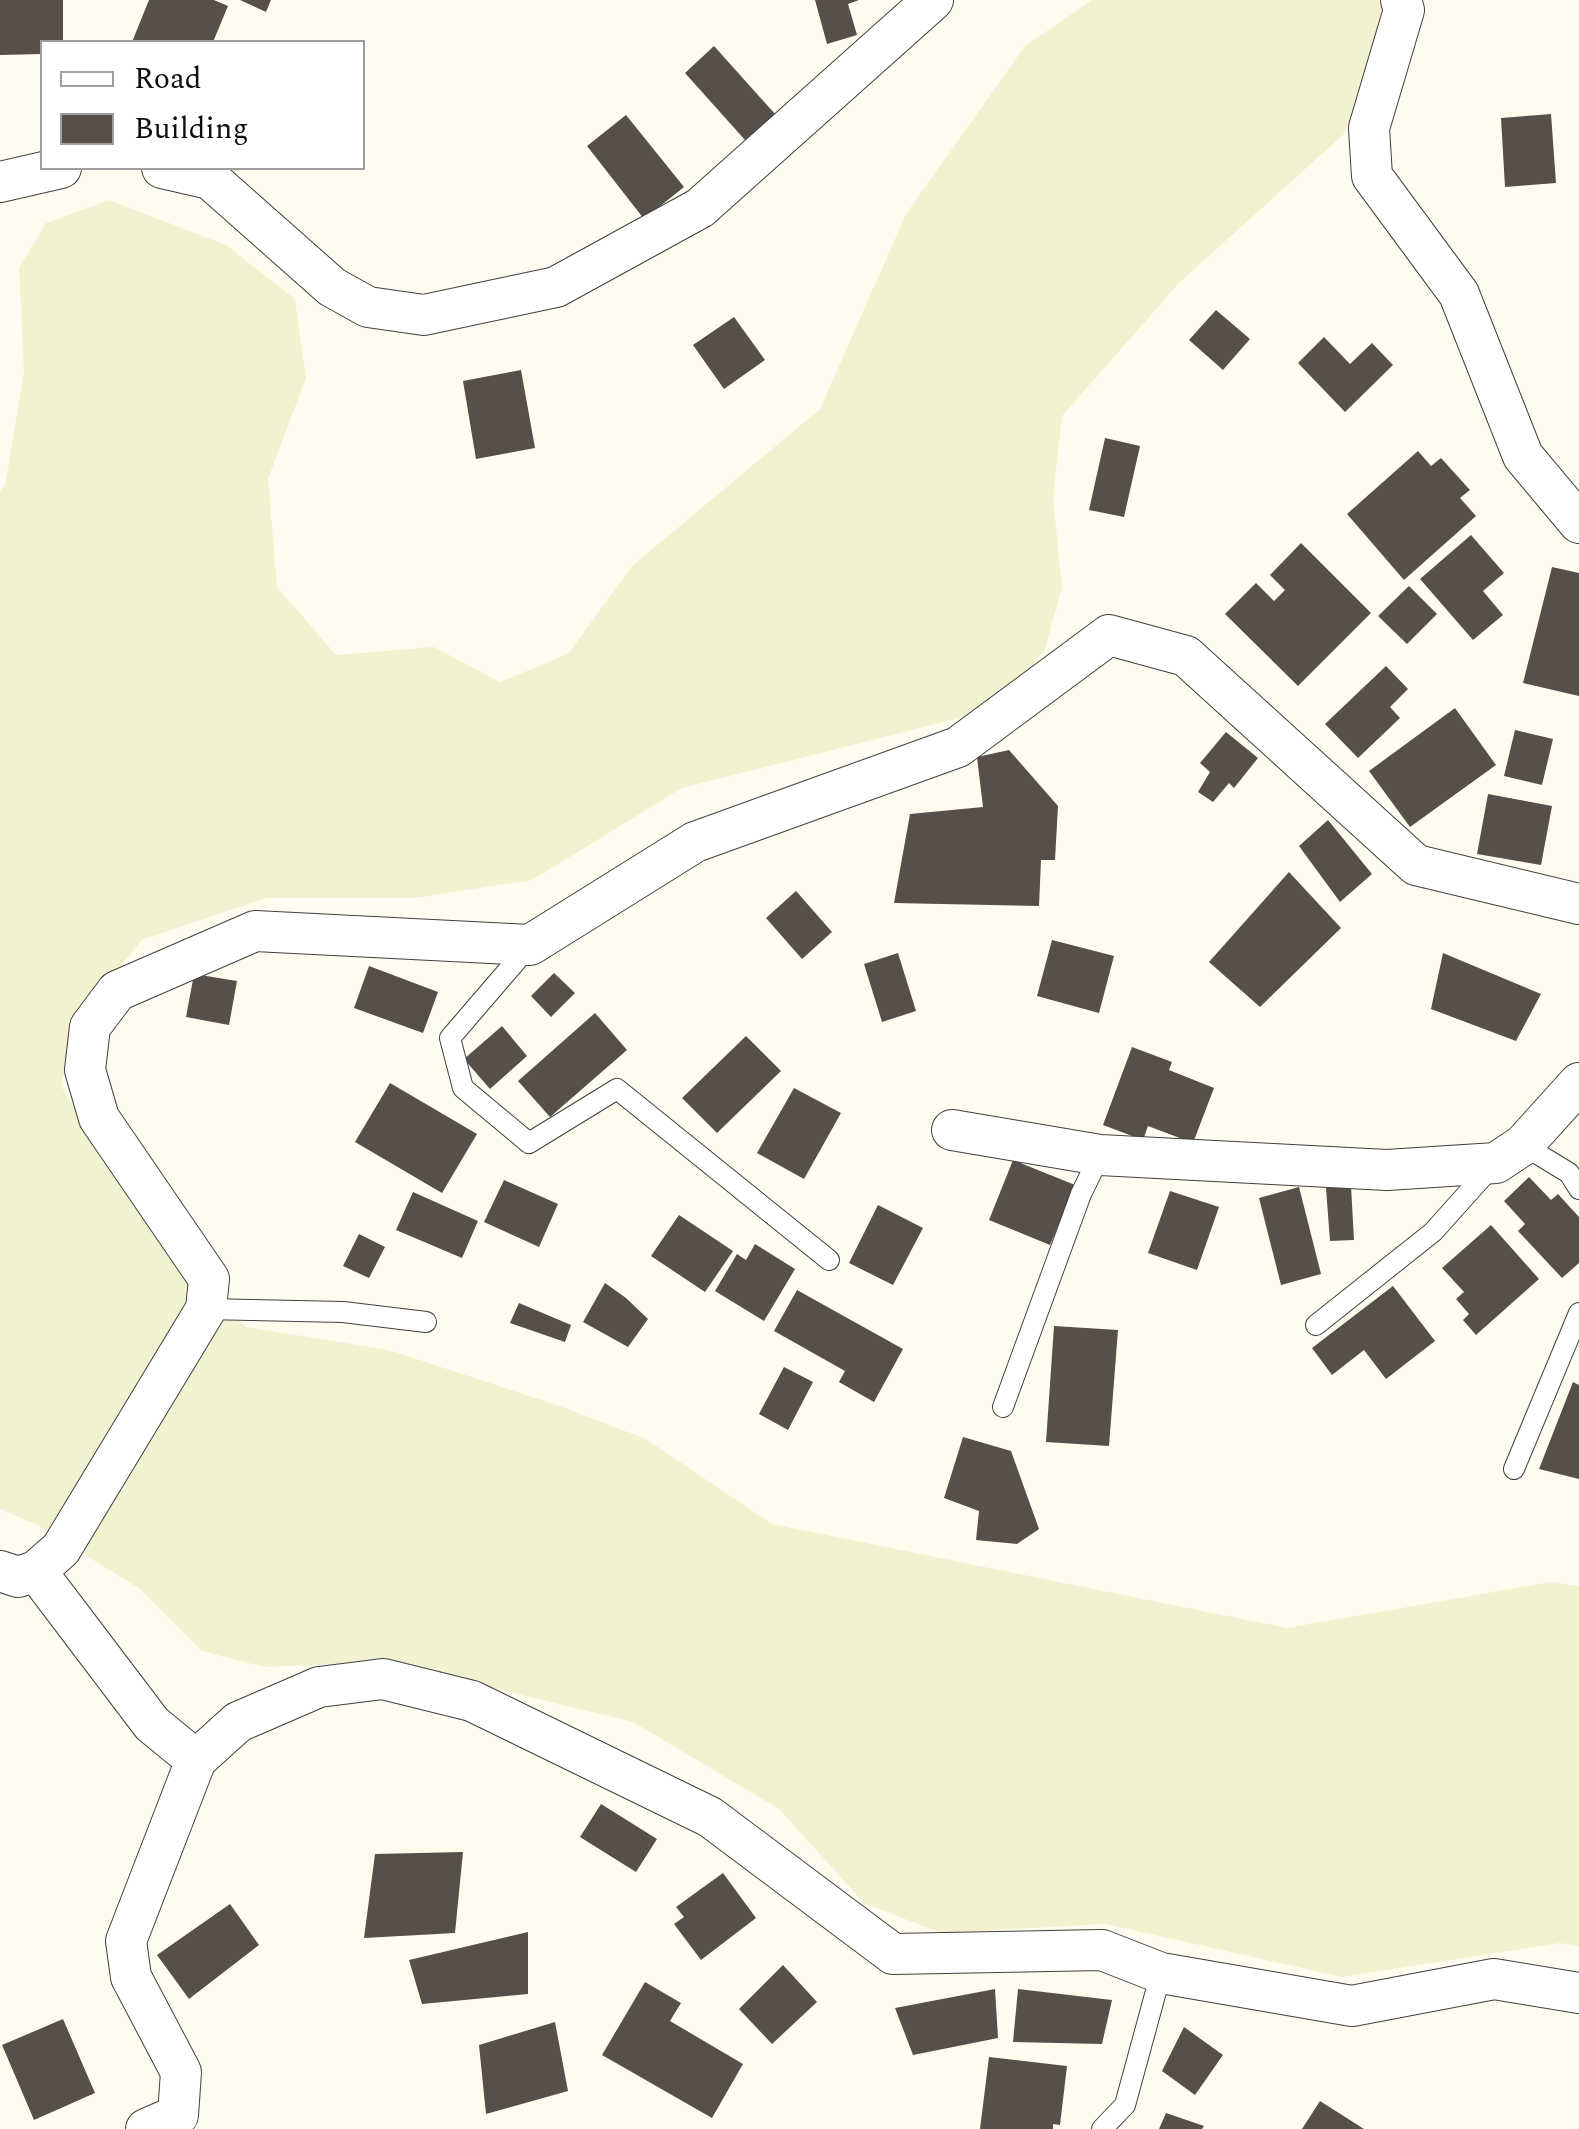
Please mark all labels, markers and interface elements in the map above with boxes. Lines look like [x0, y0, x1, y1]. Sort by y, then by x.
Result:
legend [40, 40, 365, 170]
text: Road [134, 56, 202, 102]
text: Building [134, 106, 249, 152]

